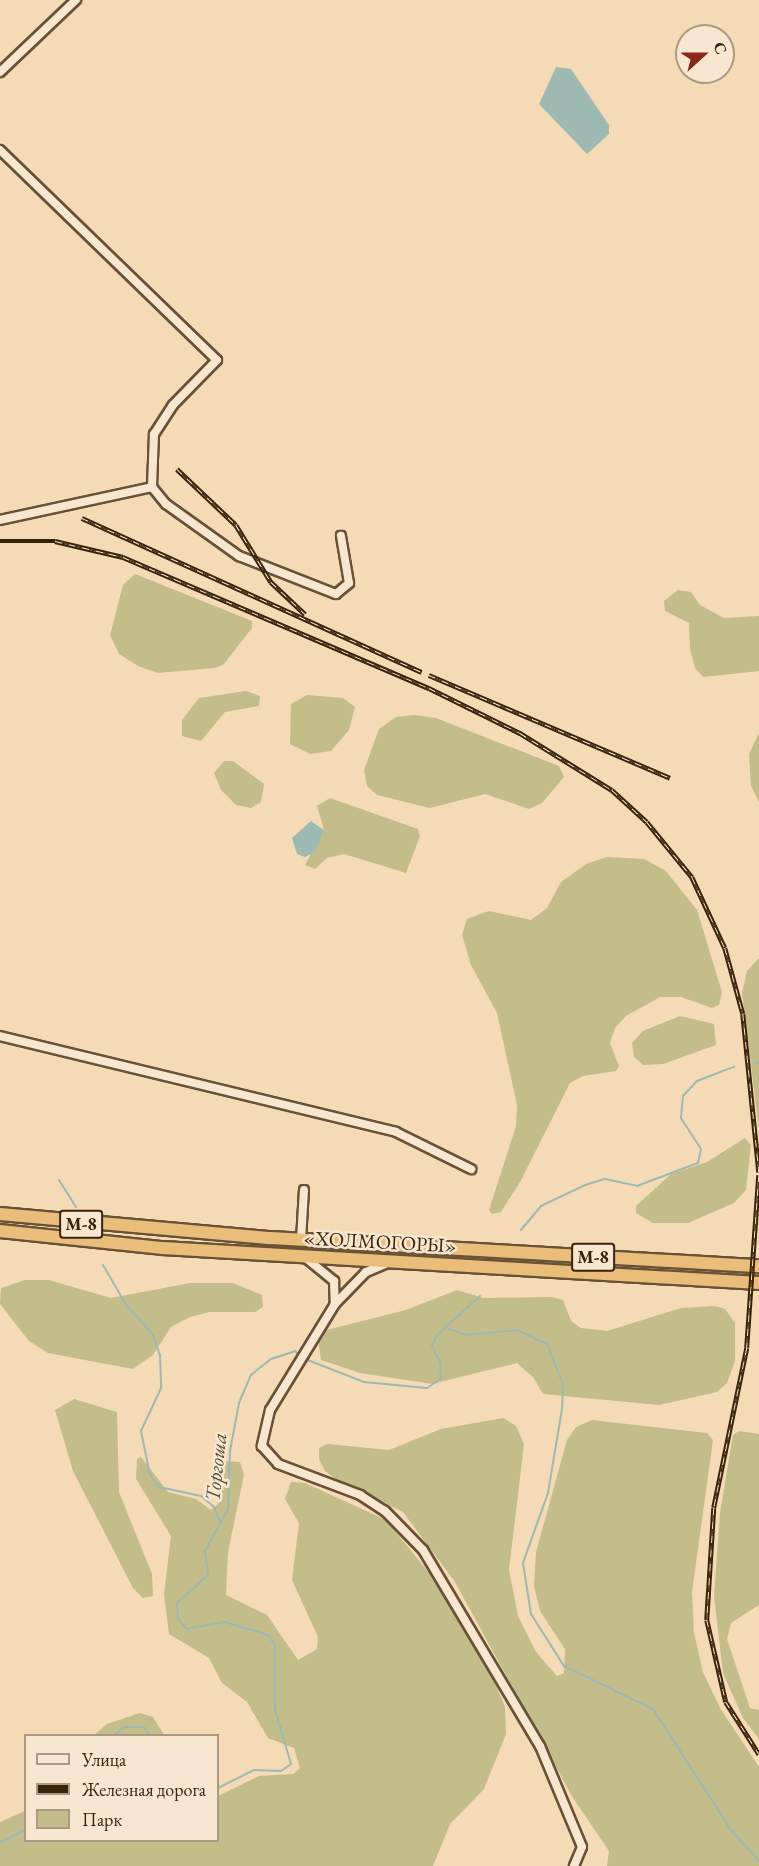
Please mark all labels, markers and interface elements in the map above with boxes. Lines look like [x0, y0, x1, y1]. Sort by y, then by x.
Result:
north arrow [675, 24, 735, 84]
text: С [709, 39, 732, 57]
road number: М-8 [58, 1209, 104, 1239]
street label: «ХОЛМОГОРЫ» [303, 1226, 457, 1258]
road number: М-8 [570, 1242, 616, 1272]
water label: Торгоша [200, 1432, 232, 1502]
legend [24, 1734, 219, 1842]
text: Улица [82, 1748, 126, 1771]
text: Железная дорога [82, 1778, 206, 1801]
text: Парк [82, 1808, 122, 1831]

